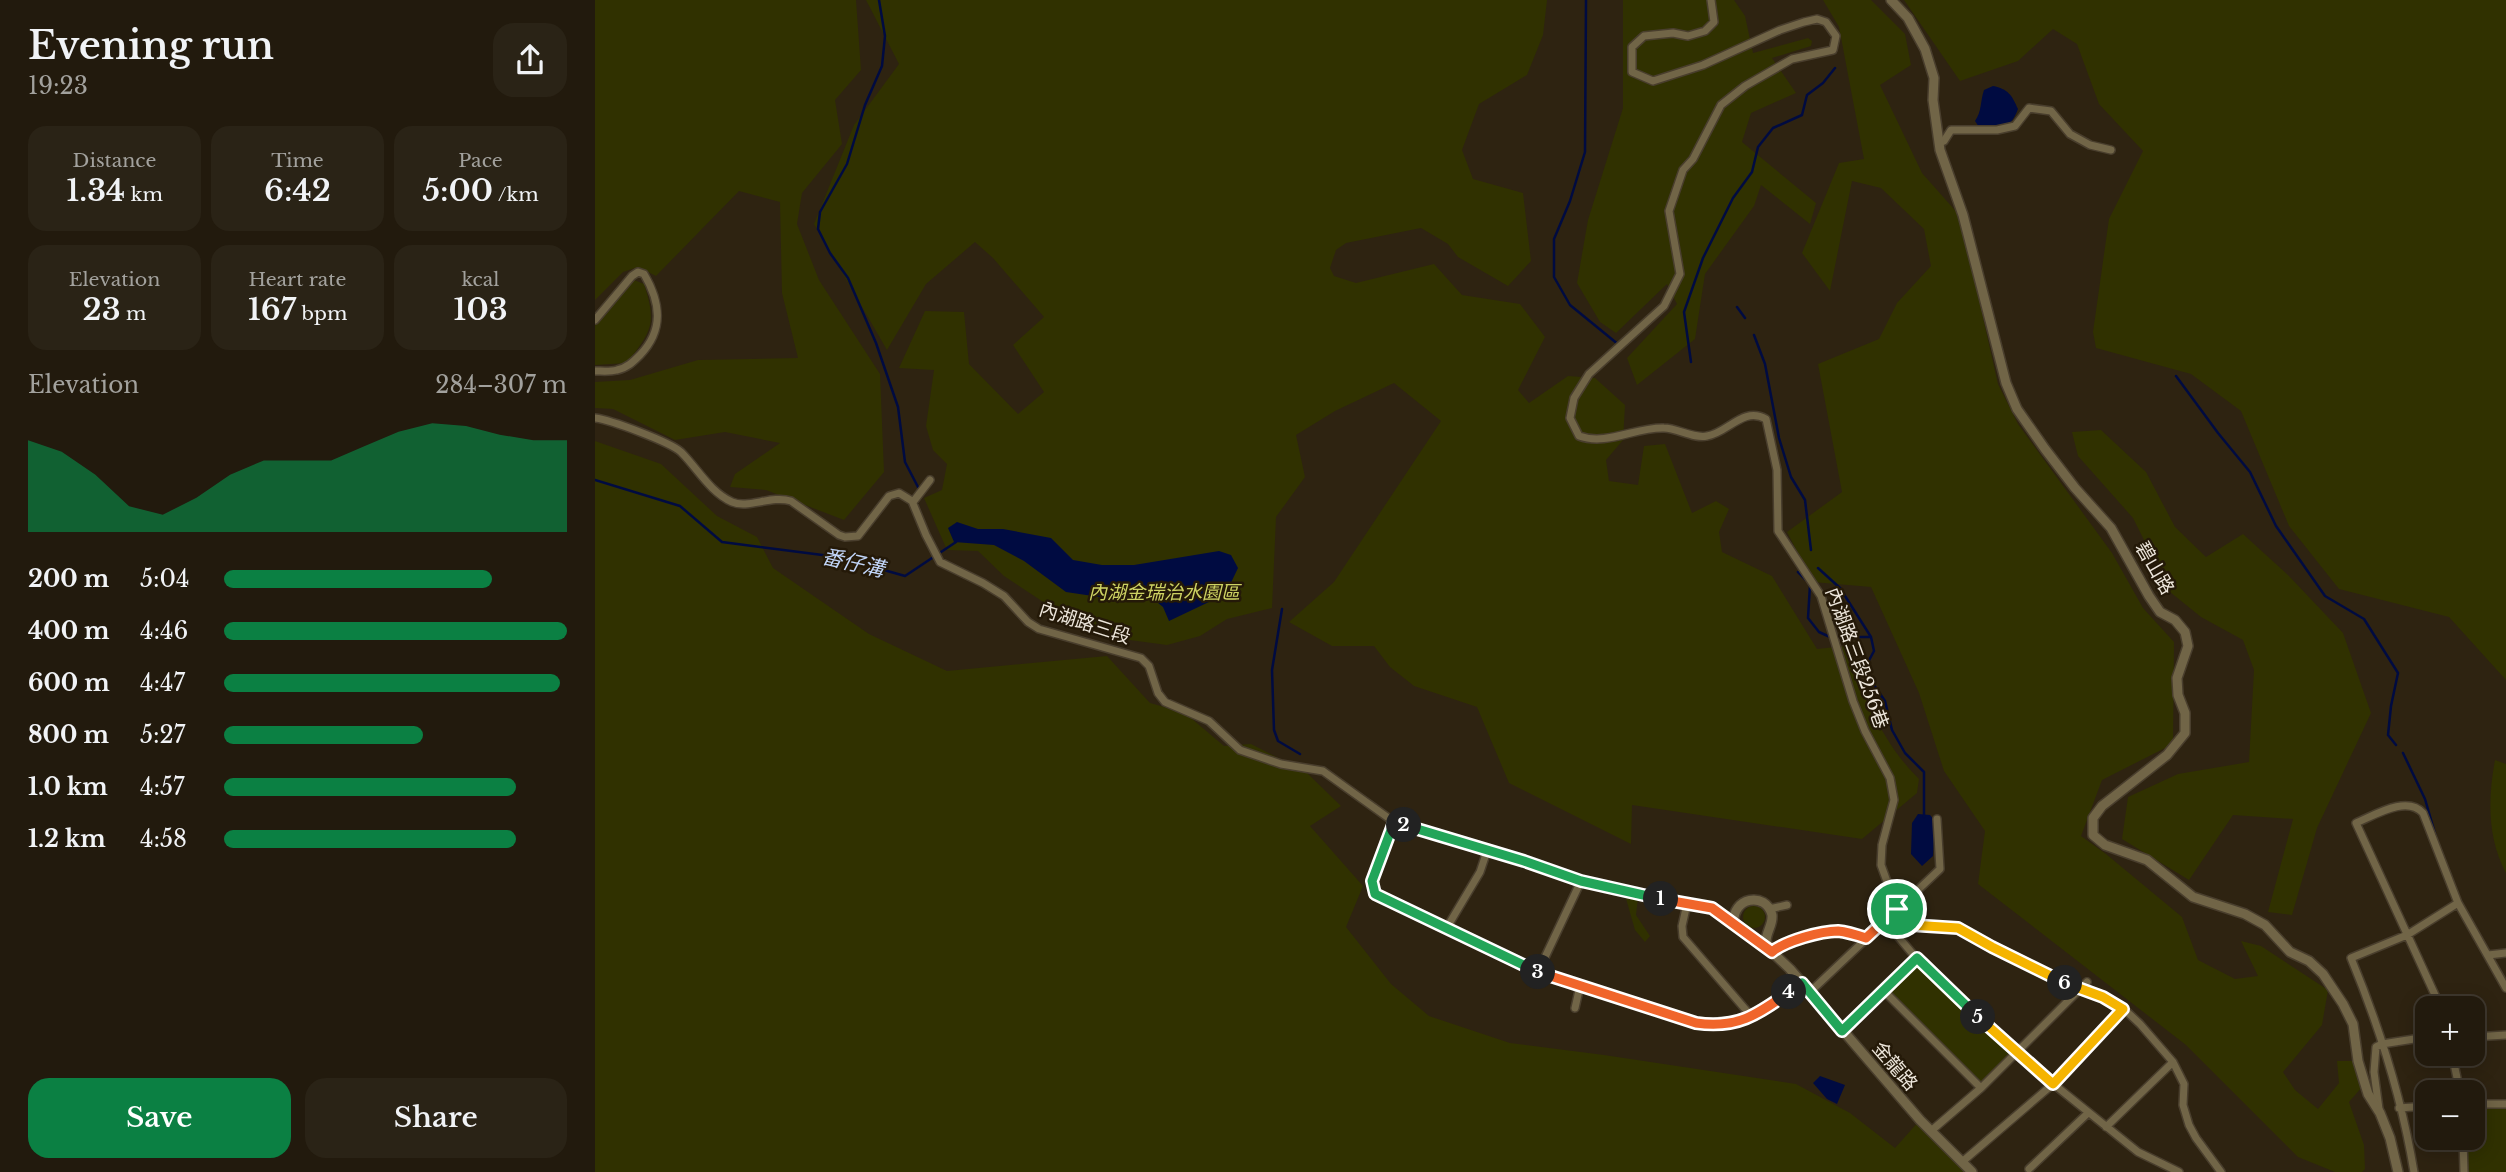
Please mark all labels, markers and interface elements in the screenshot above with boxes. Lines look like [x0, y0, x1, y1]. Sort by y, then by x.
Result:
text: Evening run [28, 22, 274, 69]
button: share [493, 23, 567, 97]
text: 19:23 [28, 72, 88, 100]
text: Distance [73, 149, 156, 172]
text: Time [271, 149, 324, 172]
text: Pace [458, 149, 503, 172]
text: 1.34 [66, 172, 125, 209]
text: 6:42 [264, 172, 331, 209]
text: 5:00 [422, 172, 493, 209]
text: km [125, 183, 163, 206]
text: /km [493, 183, 539, 206]
text: Elevation [69, 268, 160, 291]
text: Heart rate [249, 268, 346, 291]
text: kcal [462, 268, 499, 291]
text: 23 [83, 291, 121, 328]
text: 167 [248, 291, 296, 328]
text: 103 [453, 291, 508, 328]
text: m [121, 302, 146, 325]
text: bpm [296, 302, 347, 325]
text: Elevation [28, 371, 139, 399]
text: 284–307 m [435, 371, 567, 399]
street label: 碧山路 [2131, 538, 2179, 598]
water label: 番仔溝 [819, 543, 890, 583]
text: 200 m [28, 565, 109, 593]
text: 5:04 [140, 565, 190, 593]
park label: 內湖金瑞治水園區 [1088, 581, 1242, 604]
street label: 內湖路三段256巷 [1821, 584, 1893, 732]
street label: 內湖路三段 [1036, 597, 1134, 649]
text: 400 m [28, 617, 110, 645]
text: 4:46 [140, 617, 188, 645]
text: 600 m [28, 669, 110, 697]
text: 4:47 [140, 669, 185, 697]
text: 800 m [28, 721, 109, 749]
text: 5:27 [140, 721, 185, 749]
text: 1.0 km [28, 773, 108, 801]
text: 4:57 [140, 773, 185, 801]
pin: 2 [1387, 808, 1421, 842]
text: 2 [1397, 813, 1410, 836]
text: 1.2 km [28, 825, 106, 853]
text: 4:58 [140, 825, 187, 853]
pin [1867, 879, 1927, 939]
pin: 1 [1643, 881, 1679, 916]
text: 1 [1656, 887, 1665, 910]
icon: arrive [1878, 890, 1916, 928]
pin: 3 [1521, 954, 1555, 990]
text: 3 [1531, 960, 1544, 983]
pin: 6 [2047, 965, 2083, 1000]
text: 6 [2058, 971, 2071, 994]
pin: 4 [1771, 974, 1807, 1010]
text: 4 [1782, 980, 1795, 1003]
map controls [2415, 996, 2485, 1150]
button: + [2415, 996, 2485, 1066]
pin: 5 [1961, 1000, 1995, 1034]
text: 5 [1972, 1005, 1983, 1028]
street label: 金龍路 [1868, 1037, 1922, 1095]
button: Save [28, 1078, 291, 1158]
button: Share [305, 1078, 567, 1158]
button: − [2415, 1080, 2485, 1150]

